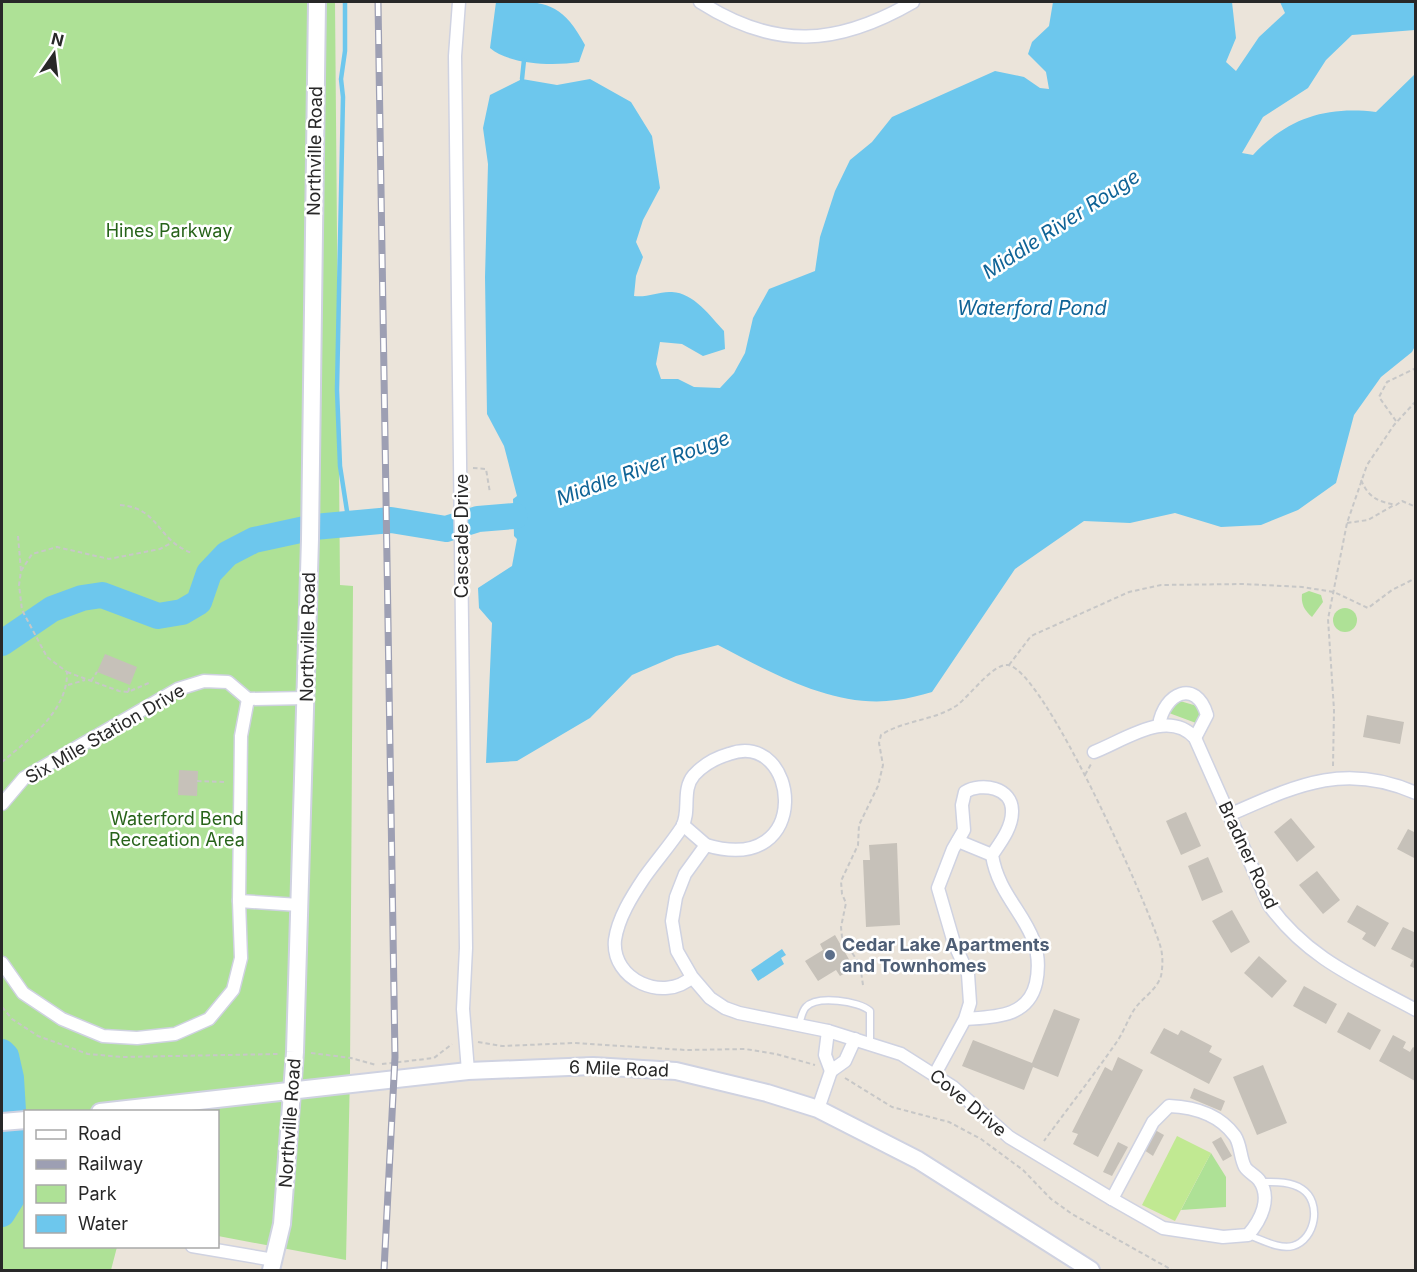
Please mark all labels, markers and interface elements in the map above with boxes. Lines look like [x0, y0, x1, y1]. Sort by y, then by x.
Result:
north arrow [24, 24, 84, 84]
text: N [49, 28, 66, 51]
street label: Northville Road [303, 86, 326, 216]
water label: Middle River Rouge [978, 164, 1144, 284]
park label: Hines Parkway [106, 220, 232, 241]
water label: Waterford Pond [957, 296, 1107, 320]
water label: Middle River Rouge [553, 425, 733, 511]
street label: Cascade Drive [451, 474, 472, 598]
street label: Northville Road [296, 572, 319, 702]
street label: Six Mile Station Drive [21, 679, 188, 788]
street label: Bradner Road [1214, 798, 1282, 912]
park label: Waterford Bend Recreation Area [109, 808, 245, 850]
place label: Cedar Lake Apartments and Townhomes [842, 934, 1050, 976]
marker: Cedar Lake Apartments and Townhomes [823, 948, 837, 962]
street label: 6 Mile Road [569, 1056, 669, 1081]
street label: Northville Road [274, 1057, 305, 1188]
street label: Cove Drive [926, 1064, 1011, 1141]
legend [24, 1110, 219, 1248]
text: Road [78, 1123, 121, 1144]
text: Railway [78, 1153, 143, 1174]
text: Park [78, 1183, 117, 1204]
text: Water [78, 1213, 128, 1234]

